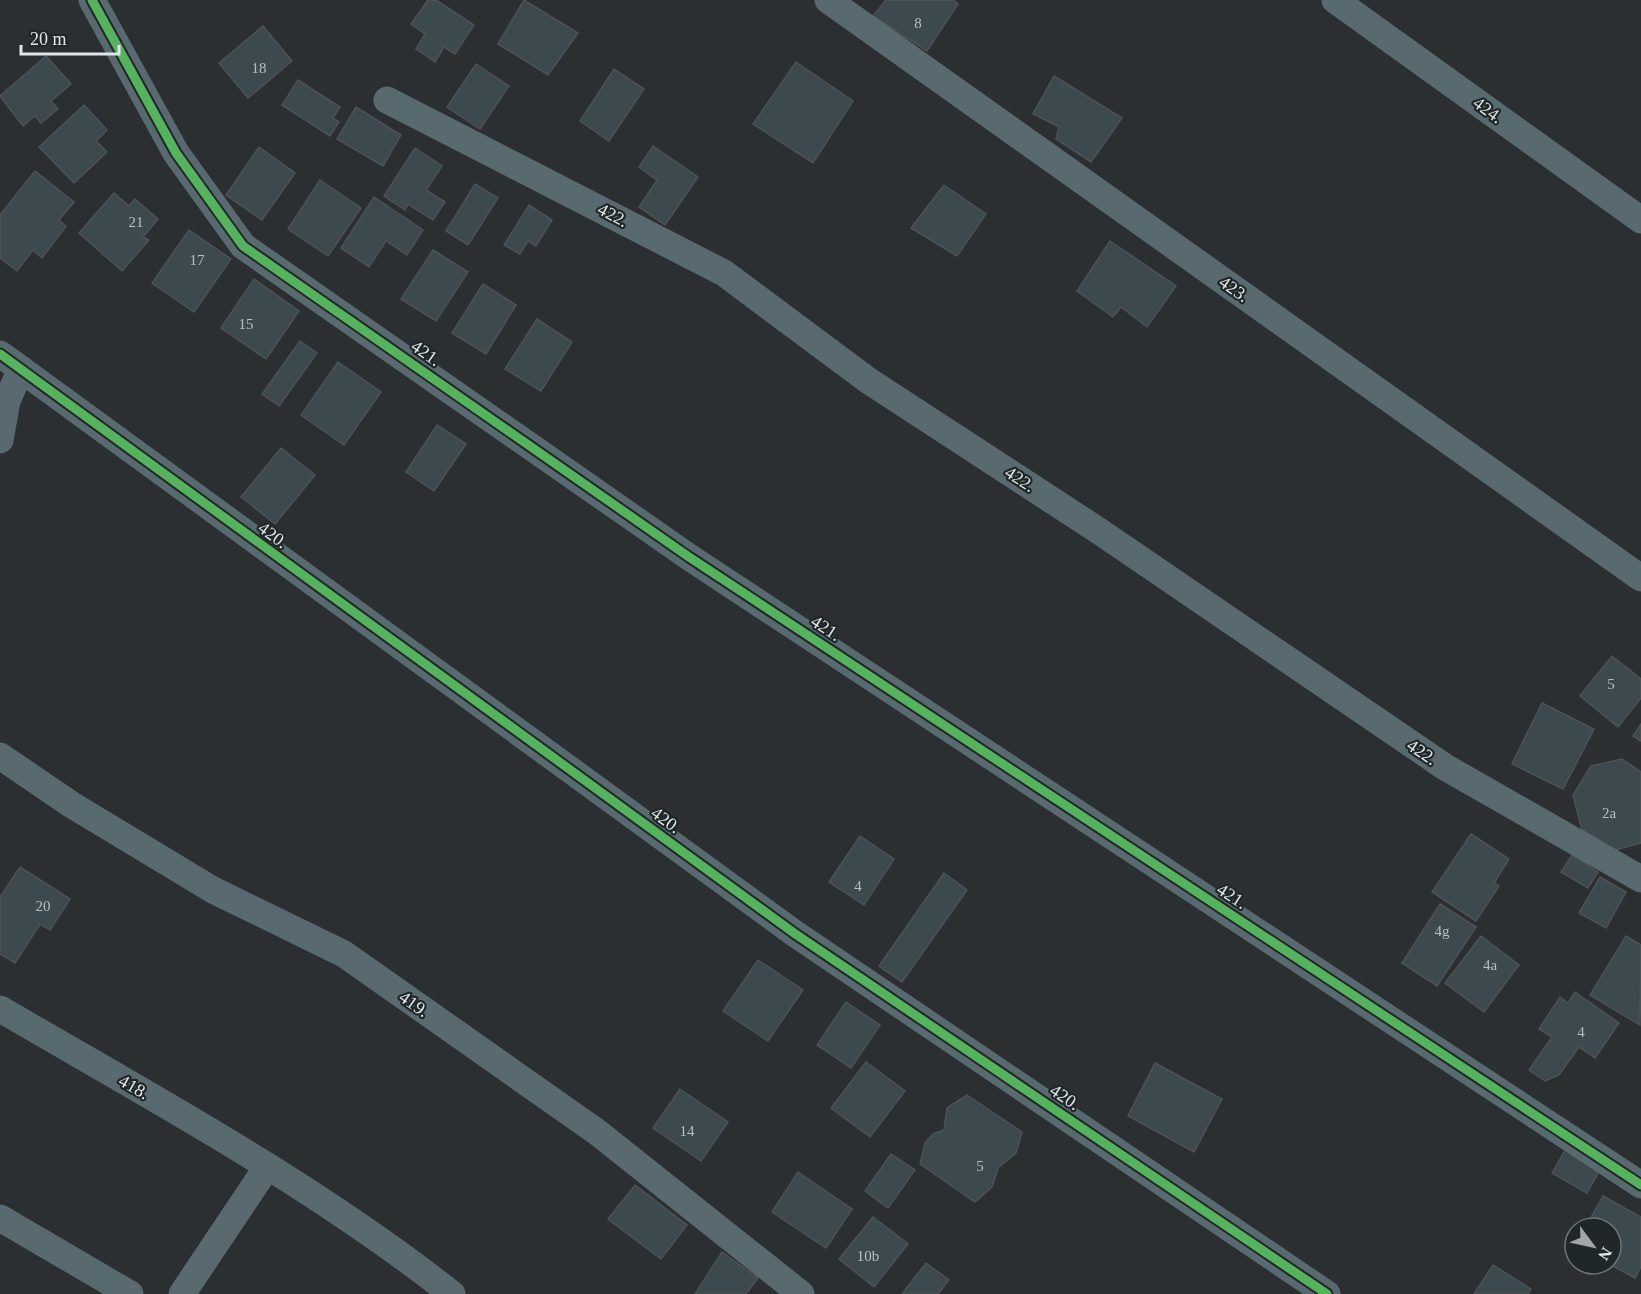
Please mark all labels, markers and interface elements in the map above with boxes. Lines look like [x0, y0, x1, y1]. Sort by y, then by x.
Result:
house number: 8 [914, 15, 922, 31]
scale bar [21, 18, 118, 56]
text: 20 m [30, 29, 67, 49]
house number: 18 [252, 60, 267, 76]
street label: 424. [1469, 93, 1507, 127]
street label: 422. [594, 199, 632, 231]
house number: 21 [129, 214, 144, 230]
house number: 17 [190, 252, 205, 268]
street label: 423. [1215, 272, 1253, 306]
house number: 15 [239, 316, 254, 332]
street label: 421. [407, 336, 445, 370]
street label: 422. [1001, 462, 1039, 496]
street label: 420. [254, 518, 292, 552]
street label: 421. [807, 611, 845, 645]
house number: 5 [1607, 676, 1615, 692]
street label: 422. [1403, 735, 1441, 769]
street label: 420. [647, 803, 685, 837]
house number: 2a [1602, 805, 1616, 821]
house number: 4 [854, 878, 862, 894]
street label: 421. [1213, 879, 1251, 913]
house number: 20 [36, 898, 51, 914]
house number: 4g [1435, 923, 1450, 939]
house number: 4a [1483, 957, 1497, 973]
street label: 419. [395, 987, 433, 1021]
house number: 4 [1577, 1024, 1585, 1040]
street label: 418. [115, 1070, 153, 1104]
street label: 420. [1046, 1080, 1084, 1114]
house number: 14 [680, 1123, 695, 1139]
house number: 5 [976, 1158, 984, 1174]
north arrow [1563, 1216, 1623, 1276]
text: N [1595, 1244, 1615, 1264]
house number: 10b [857, 1248, 879, 1264]

